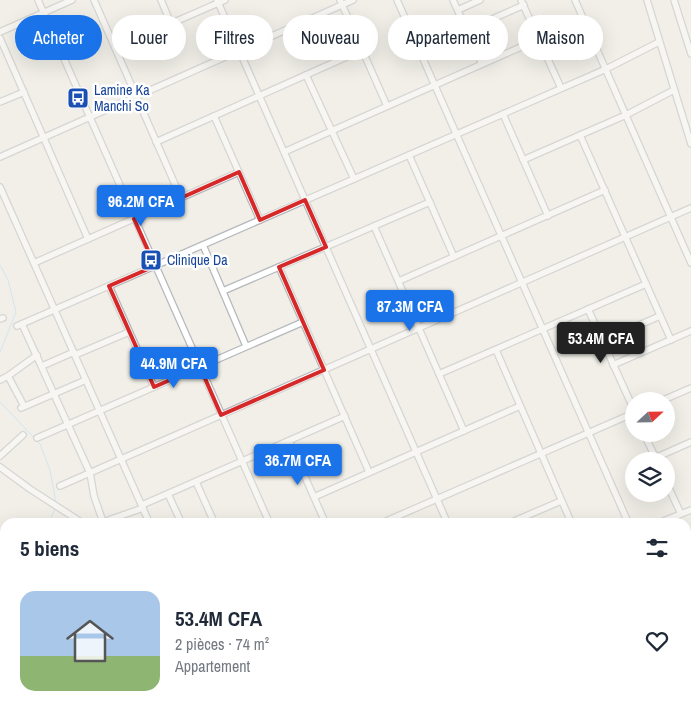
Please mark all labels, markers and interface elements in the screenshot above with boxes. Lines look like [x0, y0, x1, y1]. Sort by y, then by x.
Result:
chip: Acheter [15, 15, 102, 60]
chip: Louer [112, 15, 186, 60]
chip: Filtres [196, 15, 273, 60]
chip: Nouveau [283, 15, 378, 60]
chip: Appartement [388, 15, 508, 60]
chip: Maison [518, 15, 603, 60]
place label: Lamine Ka Manchi So [94, 81, 150, 115]
bus stop icon: Lamine Ka Manchi So [66, 86, 90, 110]
pin: 96.2M CFA [84, 184, 198, 227]
text: 96.2M CFA [108, 190, 174, 212]
bus stop icon: Clinique Da [139, 248, 163, 272]
place label: Clinique Da [167, 251, 228, 269]
pin: 87.3M CFA [353, 290, 467, 332]
text: 87.3M CFA [377, 295, 443, 317]
pin: 53.4M CFA [544, 322, 658, 364]
text: 53.4M CFA [568, 327, 634, 349]
pin: 44.9M CFA [117, 346, 231, 389]
text: 44.9M CFA [141, 352, 207, 374]
north arrow [625, 392, 675, 442]
map controls [625, 392, 675, 502]
pin: 36.7M CFA [241, 444, 355, 486]
text: 36.7M CFA [265, 449, 331, 471]
button: layers [625, 452, 675, 502]
text: 5 biens [20, 534, 79, 563]
icon: filters [643, 534, 671, 562]
text: 53.4M CFA [175, 604, 262, 633]
icon: home [60, 611, 120, 671]
icon: heart [643, 627, 671, 655]
text: 2 pièces · 74 m² [175, 633, 269, 655]
text: Appartement [175, 655, 250, 677]

